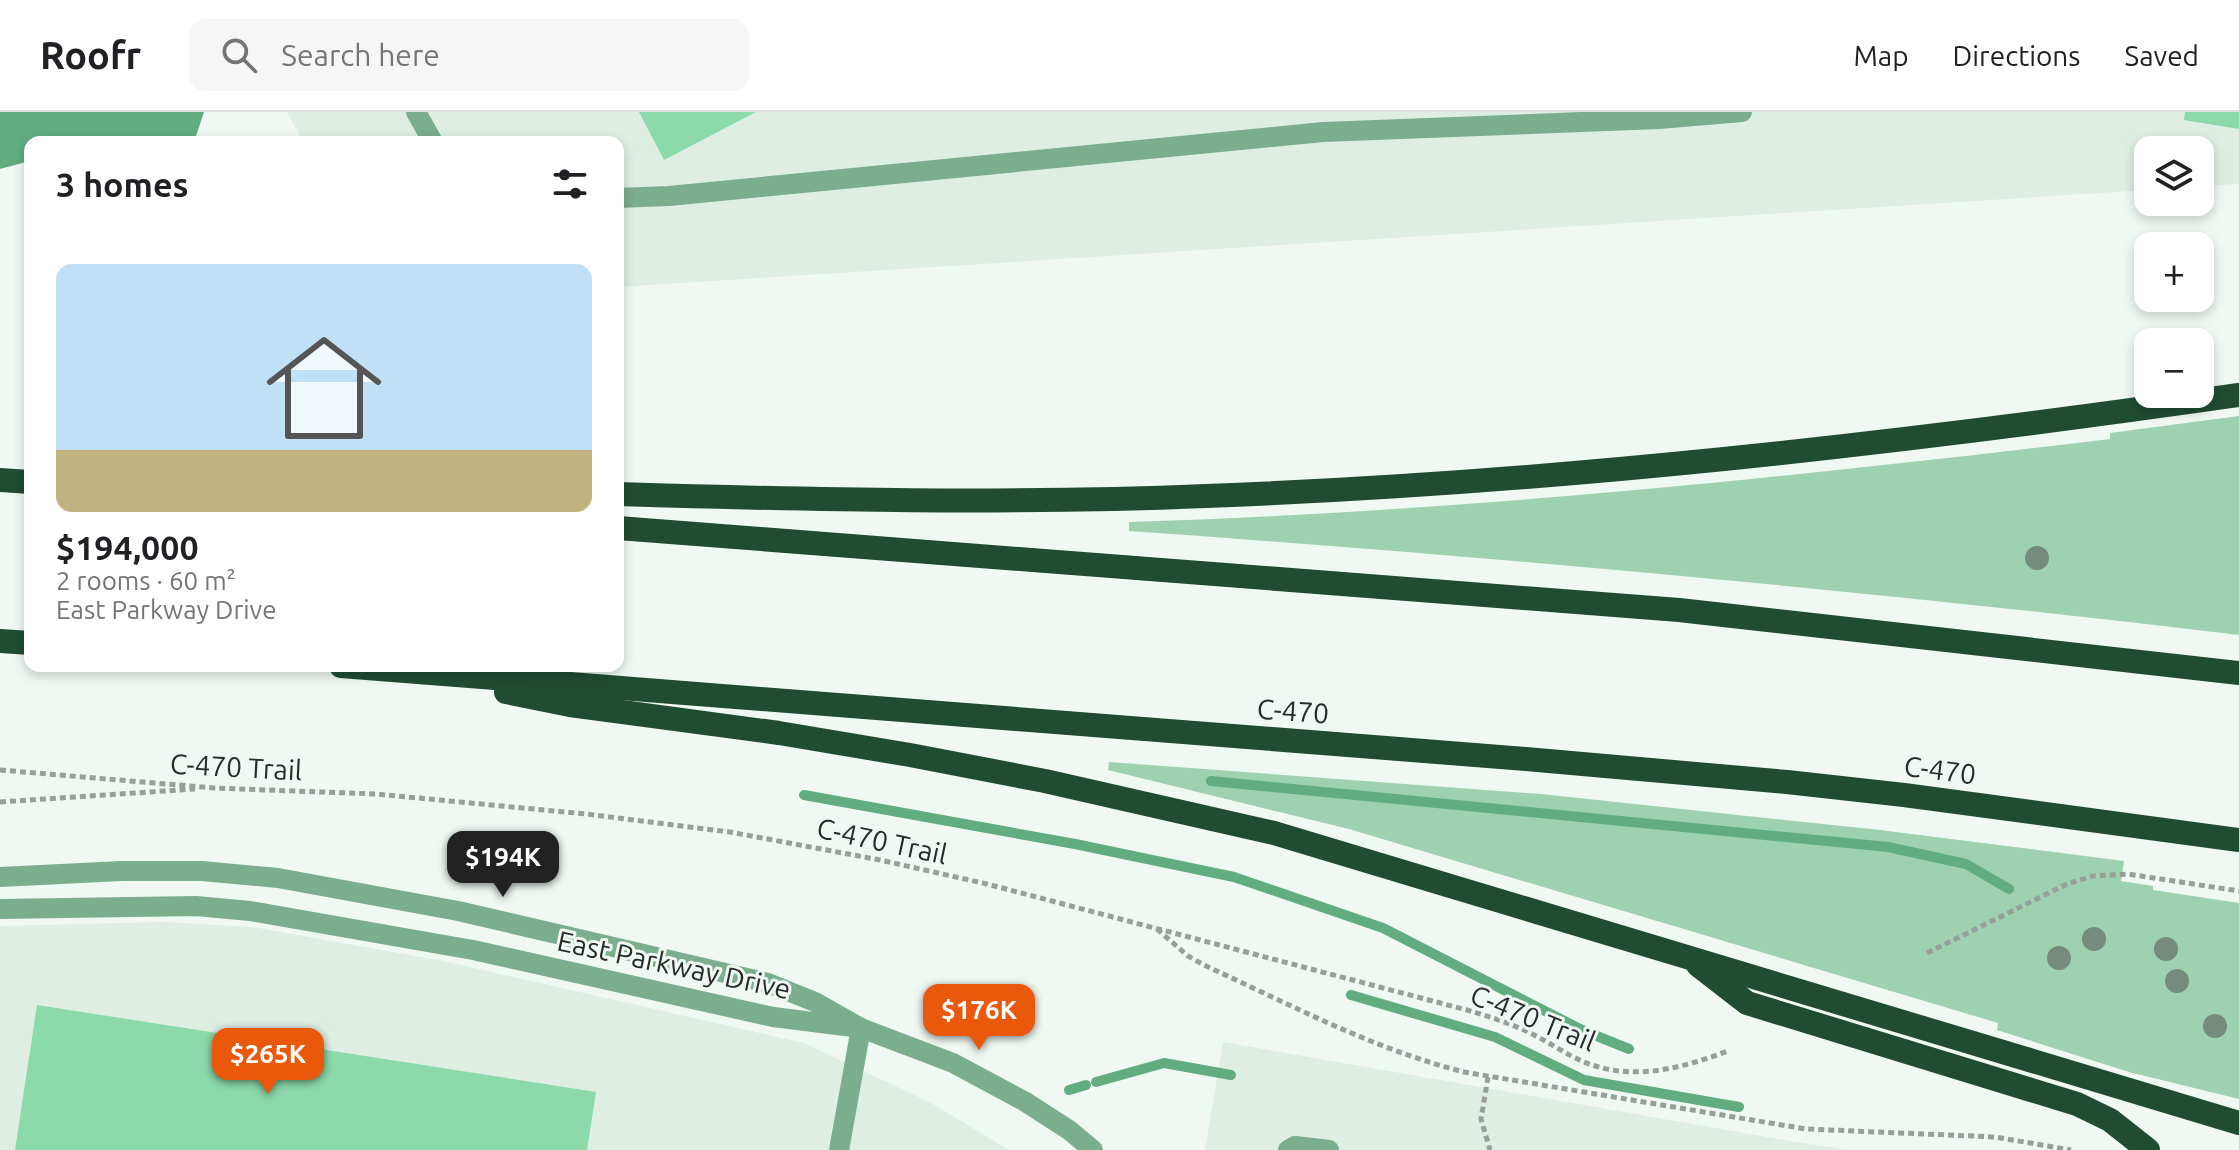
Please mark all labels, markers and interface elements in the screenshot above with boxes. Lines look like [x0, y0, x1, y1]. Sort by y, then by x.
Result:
search box [189, 19, 749, 91]
icon: search [217, 33, 261, 77]
text: Roofr [40, 34, 141, 76]
text: Search here [281, 38, 440, 72]
text: Map [1853, 40, 1909, 71]
text: Directions [1953, 40, 2080, 71]
text: Saved [2124, 40, 2199, 71]
map controls [2134, 136, 2214, 408]
button: layers [2134, 136, 2214, 216]
icon: filters [548, 162, 592, 206]
text: 3 homes [56, 165, 189, 203]
button: + [2134, 232, 2214, 312]
icon: home [252, 316, 396, 460]
button: − [2134, 328, 2214, 408]
text: $194,000 [56, 528, 199, 566]
text: 2 rooms · 60 m² [56, 566, 236, 595]
text: East Parkway Drive [56, 595, 277, 624]
street label: C-470 [1256, 693, 1330, 728]
street label: C-470 Trail [169, 748, 303, 785]
street label: C-470 [1902, 750, 1978, 789]
street label: C-470 Trail [814, 812, 950, 869]
pin: $194K [447, 831, 559, 899]
text: $194K [465, 842, 541, 871]
street label: East Parkway Drive [555, 925, 793, 1004]
street label: C-470 Trail [1466, 978, 1600, 1057]
pin: $176K [923, 984, 1035, 1052]
text: $176K [941, 995, 1017, 1024]
pin: $265K [212, 1028, 324, 1096]
text: $265K [230, 1039, 306, 1068]

